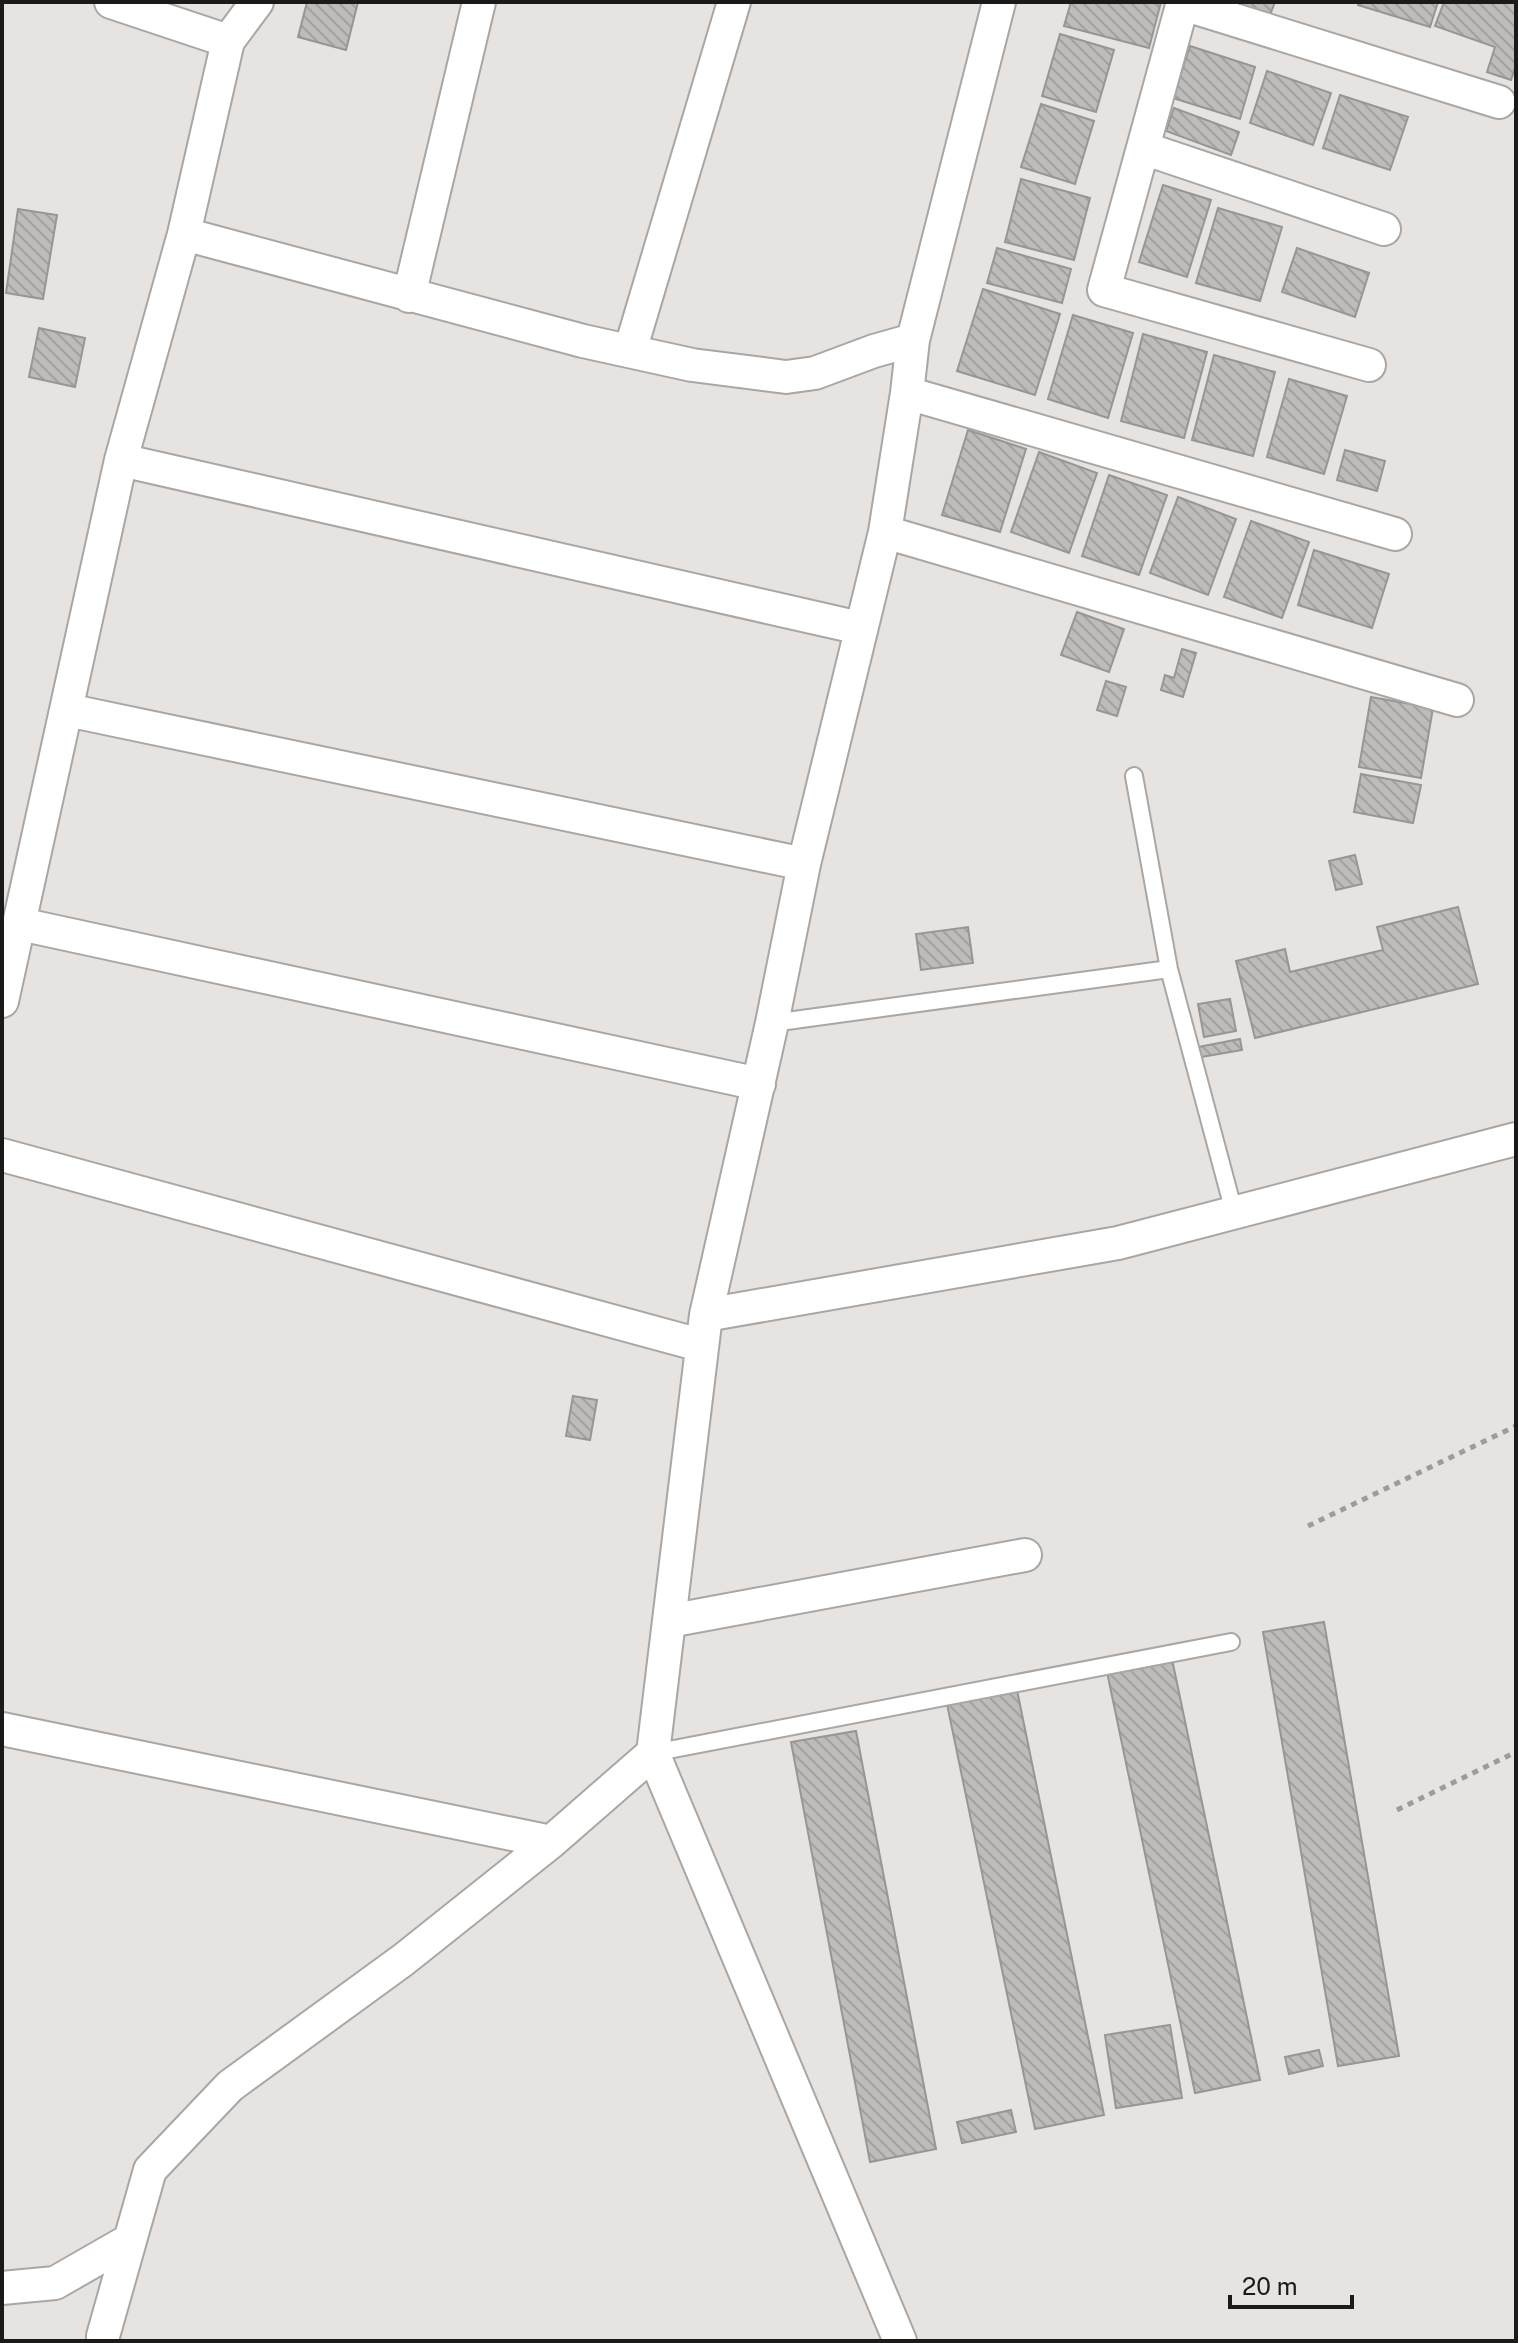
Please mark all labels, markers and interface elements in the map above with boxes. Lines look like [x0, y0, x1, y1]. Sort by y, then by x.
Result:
scale bar [1230, 2259, 1352, 2309]
text: 20 m [1242, 2272, 1298, 2300]

